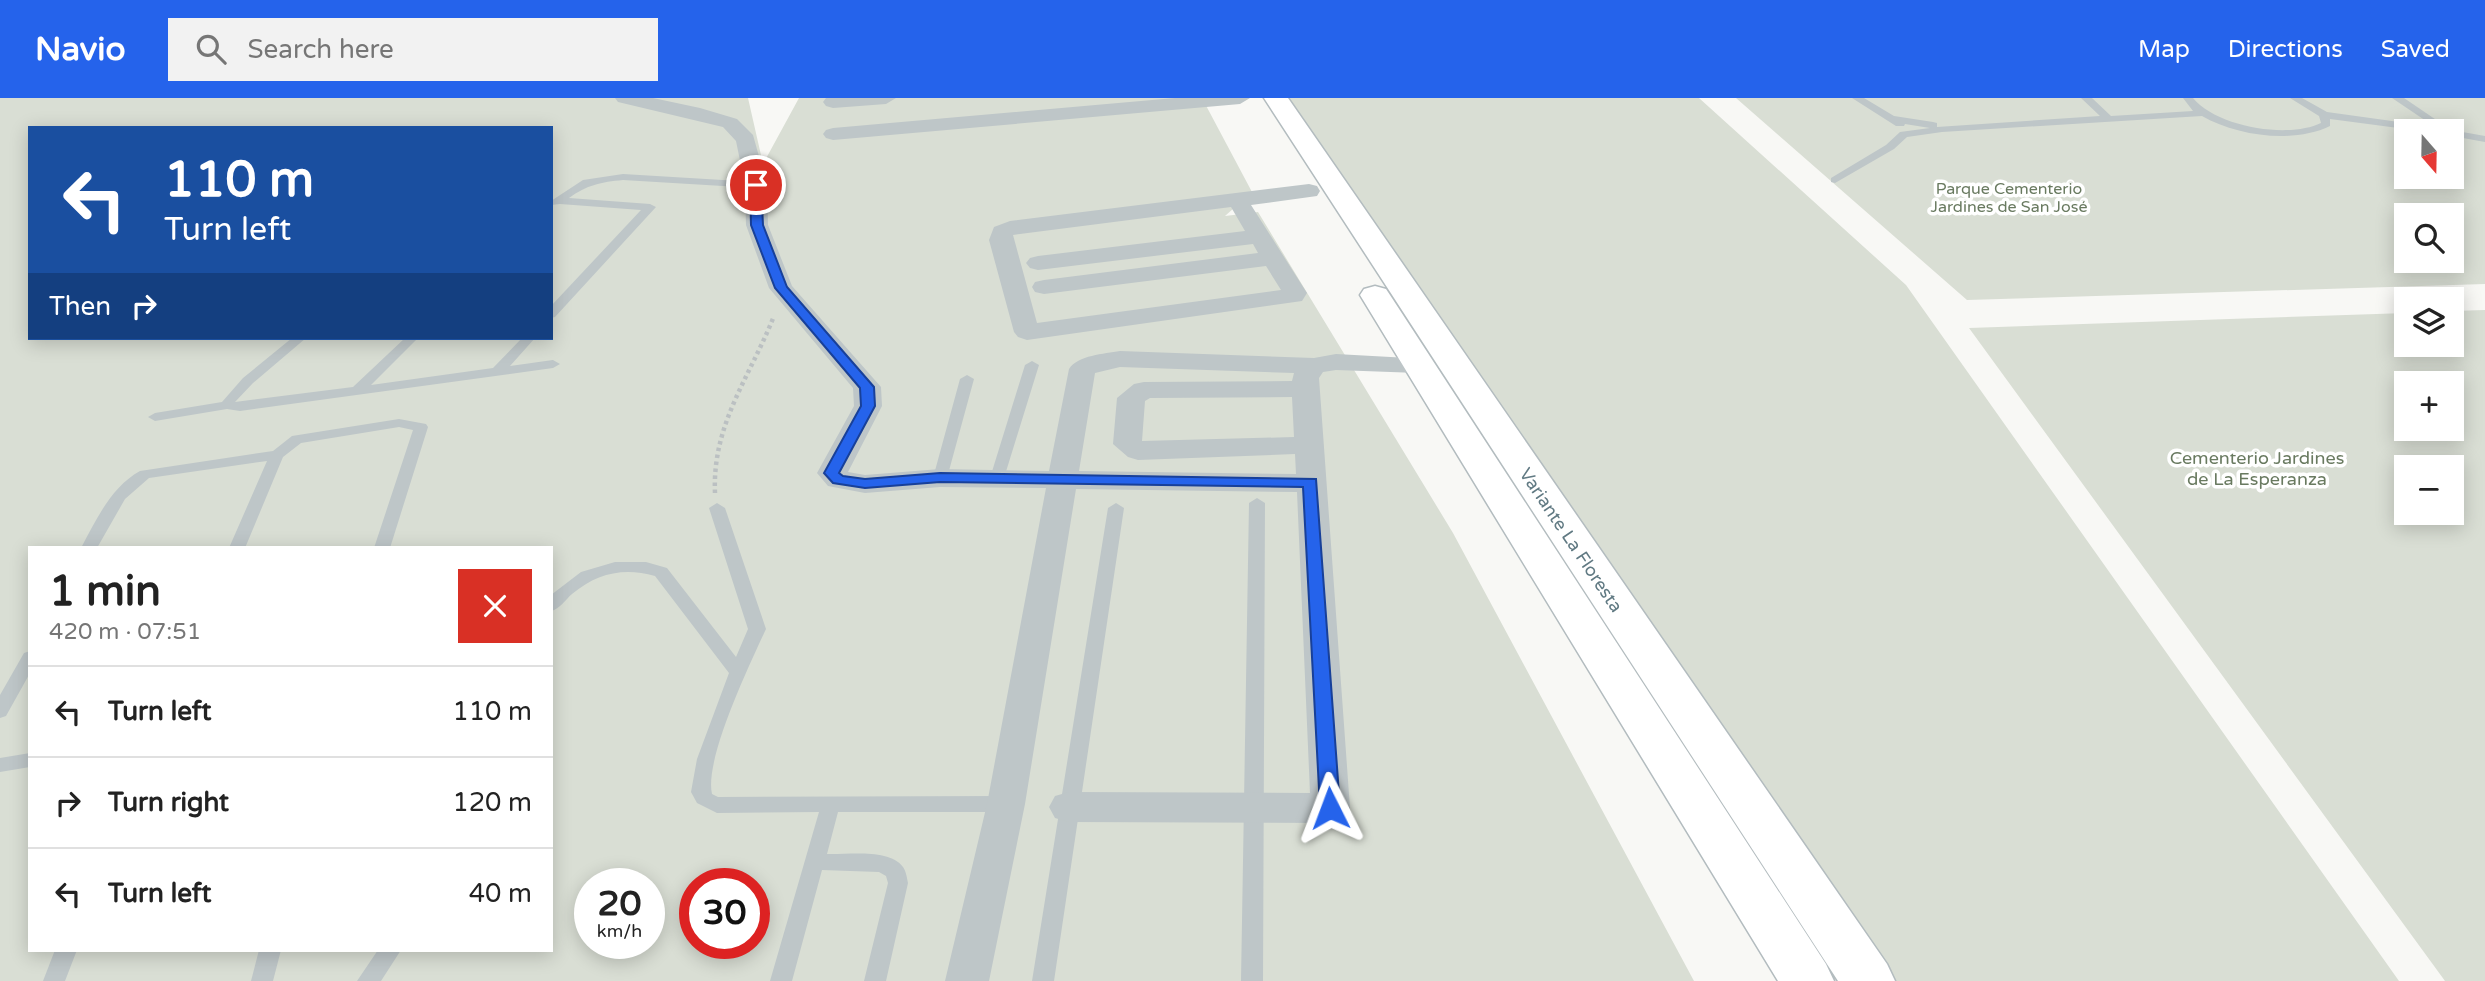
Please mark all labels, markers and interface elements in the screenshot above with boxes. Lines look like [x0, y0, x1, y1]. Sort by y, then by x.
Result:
search box [168, 18, 658, 81]
text: Navio [35, 30, 126, 69]
icon: search [192, 30, 230, 68]
text: Search here [248, 34, 394, 65]
text: Map [2138, 35, 2190, 64]
text: Directions [2228, 35, 2343, 64]
text: Saved [2381, 35, 2450, 64]
north arrow [2394, 119, 2464, 189]
map controls [2394, 119, 2464, 525]
text: 110 m [164, 151, 314, 210]
icon: left [49, 154, 140, 245]
pin [726, 155, 786, 215]
icon: arrive [737, 166, 775, 204]
park label: Parque Cementerio Jardines de San José [1930, 179, 2088, 217]
button: search [2394, 203, 2464, 273]
text: Turn left [164, 211, 291, 249]
icon: right [125, 287, 163, 325]
button: layers [2394, 287, 2464, 357]
text: Then [49, 291, 111, 322]
button: + [2394, 371, 2464, 441]
park label: Cementerio Jardines de La Esperanza [2170, 447, 2344, 490]
button: − [2394, 455, 2464, 525]
street label: Variante La Floresta [1515, 464, 1627, 616]
text: 1 min [49, 566, 161, 617]
button: close [458, 569, 532, 643]
text: 420 m · 07:51 [49, 618, 201, 646]
icon: left [49, 693, 87, 731]
text: Turn left [108, 696, 211, 727]
text: 110 m [452, 696, 532, 727]
position arrow [1293, 771, 1367, 845]
icon: right [49, 784, 87, 822]
text: Turn right [108, 787, 229, 818]
text: 120 m [452, 787, 532, 818]
speed limit sign: 30 [679, 868, 770, 959]
icon: left [49, 875, 87, 913]
text: Turn left [108, 878, 211, 909]
text: 40 m [469, 878, 532, 909]
text: 20 [598, 883, 641, 925]
text: km/h [597, 920, 642, 942]

